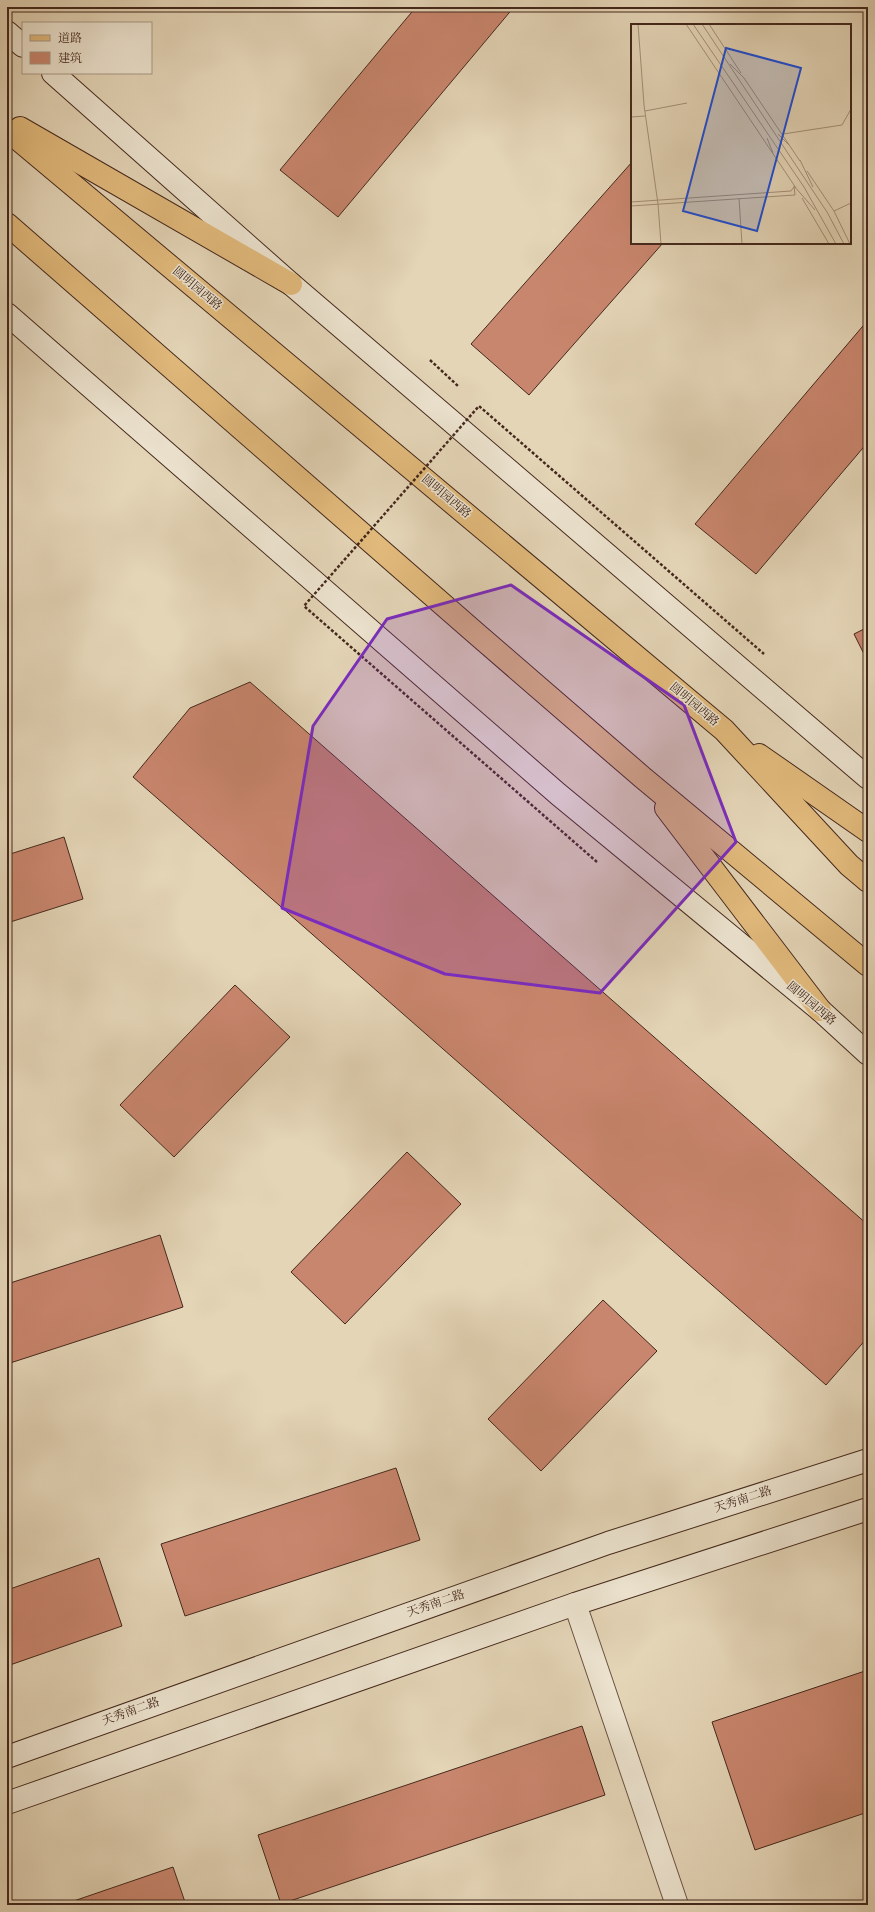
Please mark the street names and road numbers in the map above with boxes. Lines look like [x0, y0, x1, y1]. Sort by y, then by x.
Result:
street label: 圆明园西路 [169, 264, 225, 314]
street label: 圆明园西路 [418, 472, 474, 522]
street label: 圆明园西路 [666, 680, 722, 730]
street label: 圆明园西路 [783, 979, 839, 1029]
street label: 天秀南二路 [712, 1483, 774, 1517]
street label: 天秀南二路 [405, 1587, 467, 1621]
street label: 天秀南二路 [100, 1694, 162, 1730]

